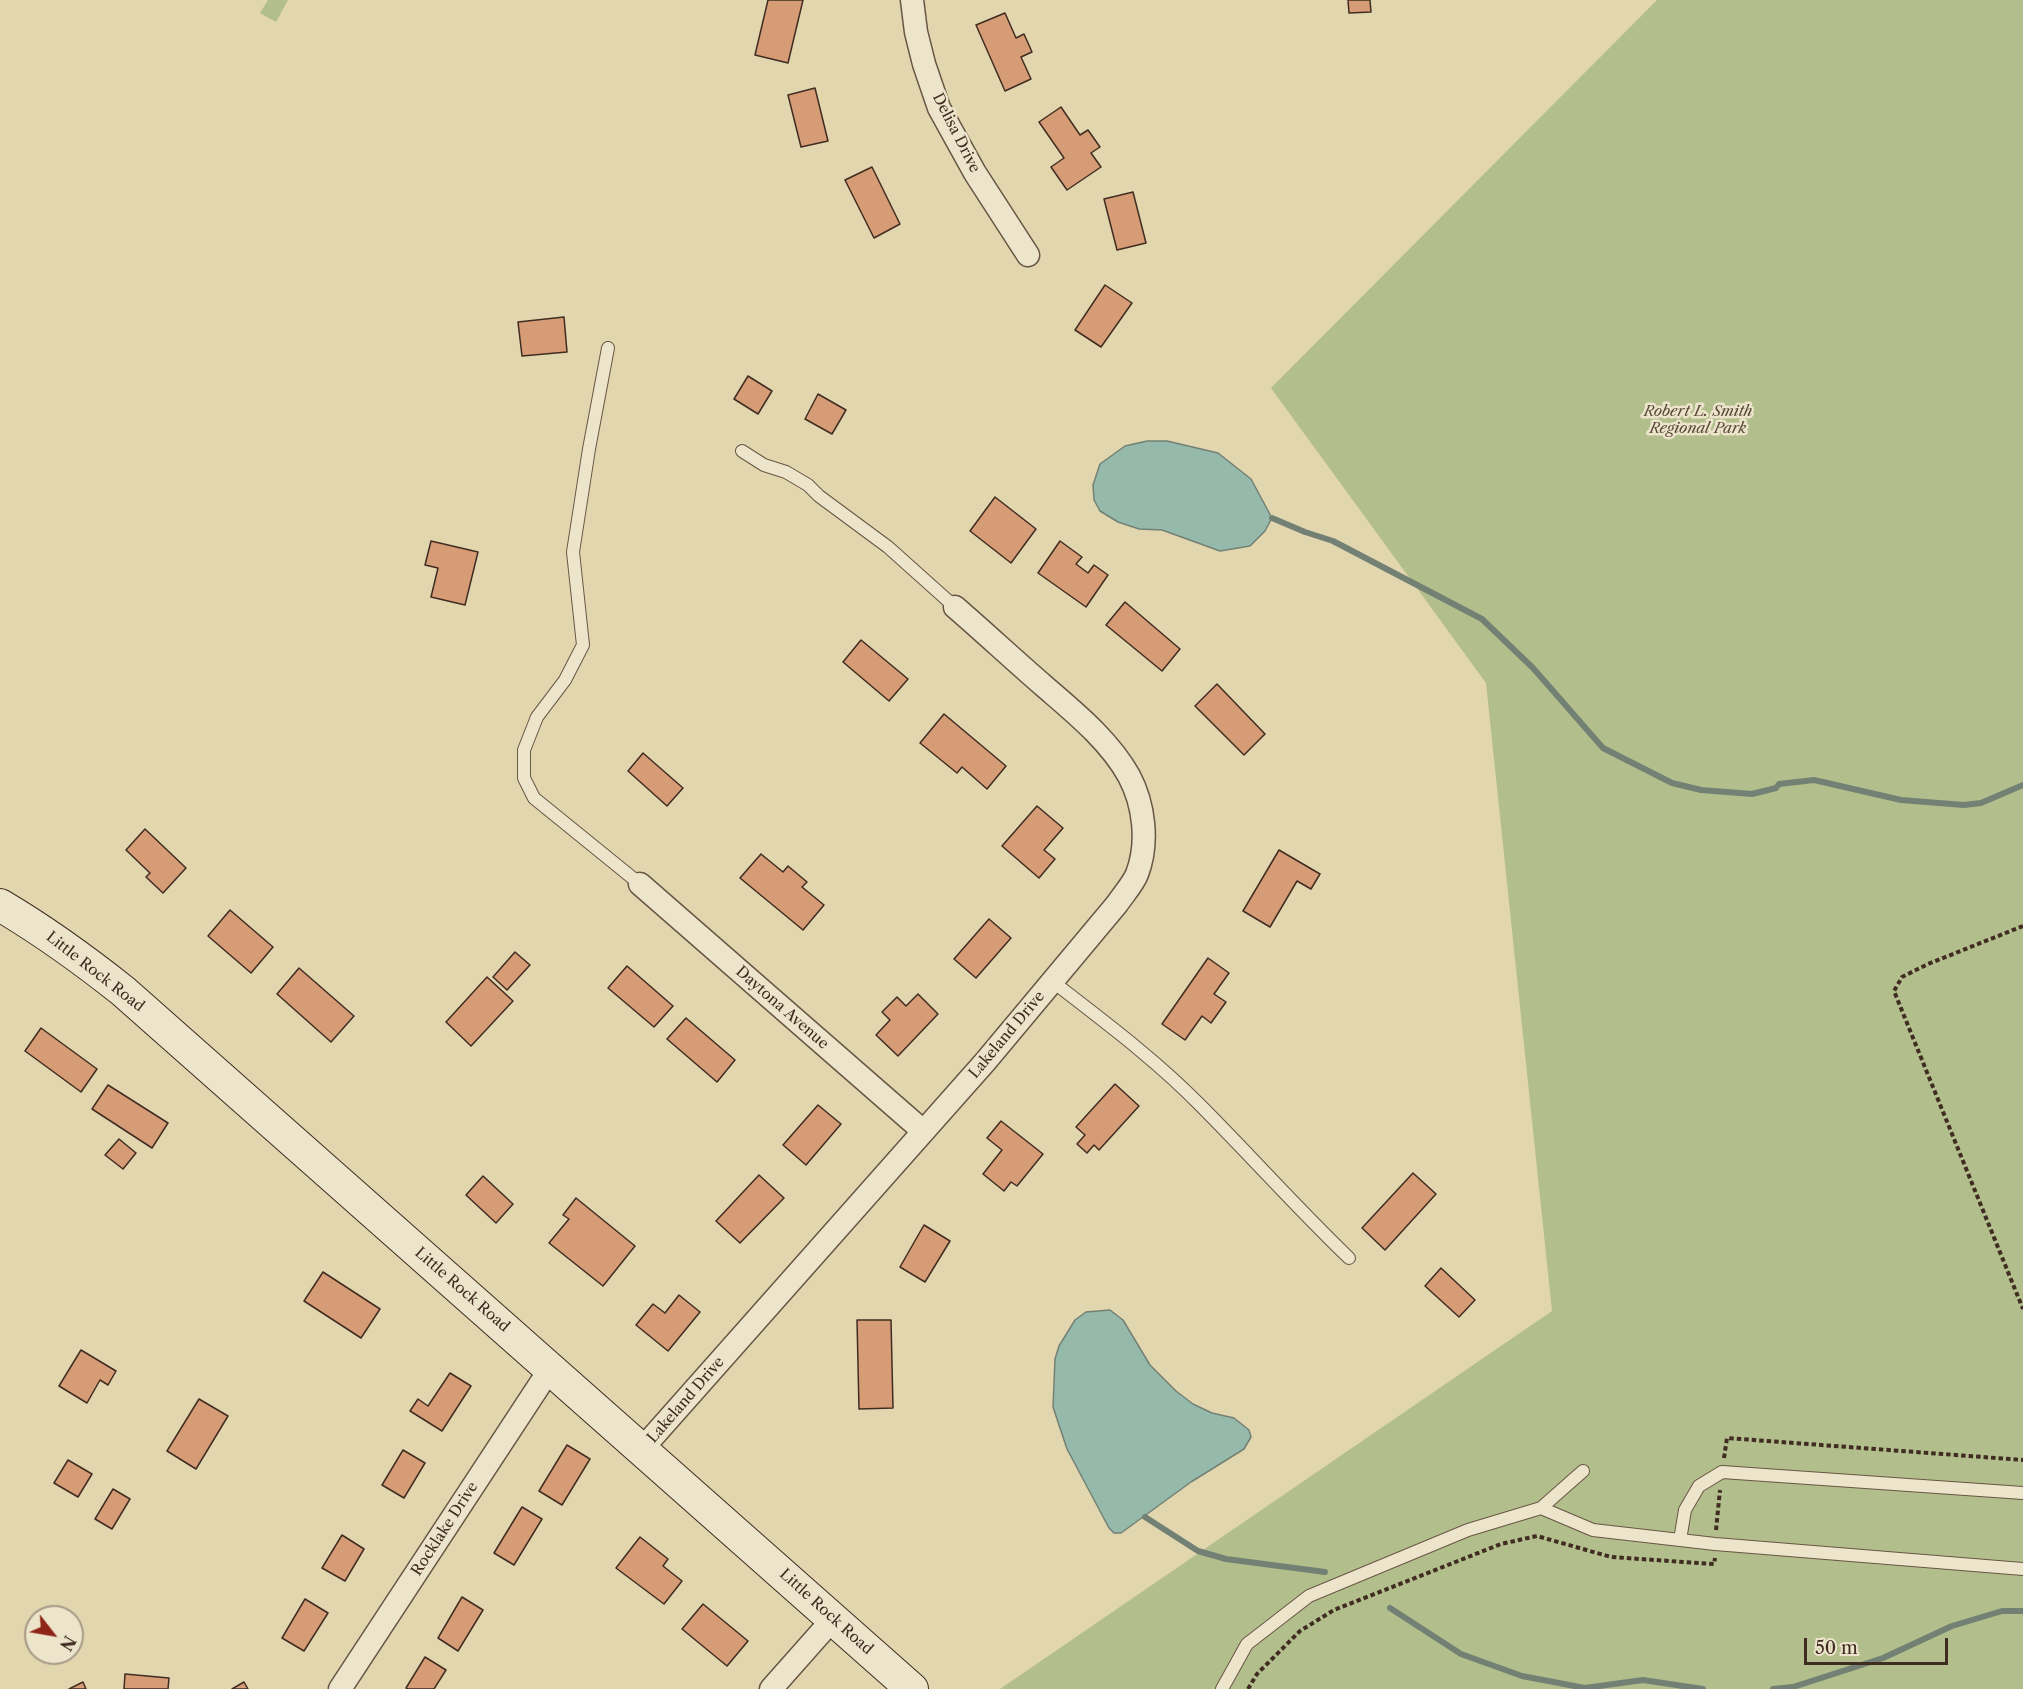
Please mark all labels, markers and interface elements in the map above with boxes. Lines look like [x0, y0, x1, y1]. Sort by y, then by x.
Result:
street label: Delisa Drive [928, 90, 984, 176]
park label: Robert L. Smith Regional Park [1644, 403, 1752, 438]
street label: Little Rock Road [42, 928, 148, 1016]
street label: Daytona Avenue [732, 963, 832, 1053]
street label: Lakeland Drive [965, 988, 1049, 1082]
street label: Little Rock Road [411, 1244, 513, 1336]
street label: Lakeland Drive [644, 1353, 728, 1447]
street label: Rocklake Drive [408, 1479, 482, 1579]
street label: Little Rock Road [776, 1565, 876, 1659]
north arrow [24, 1605, 84, 1665]
scale bar [1807, 1626, 1951, 1664]
text: N [56, 1632, 80, 1654]
text: 50 m [1815, 1637, 1858, 1659]

